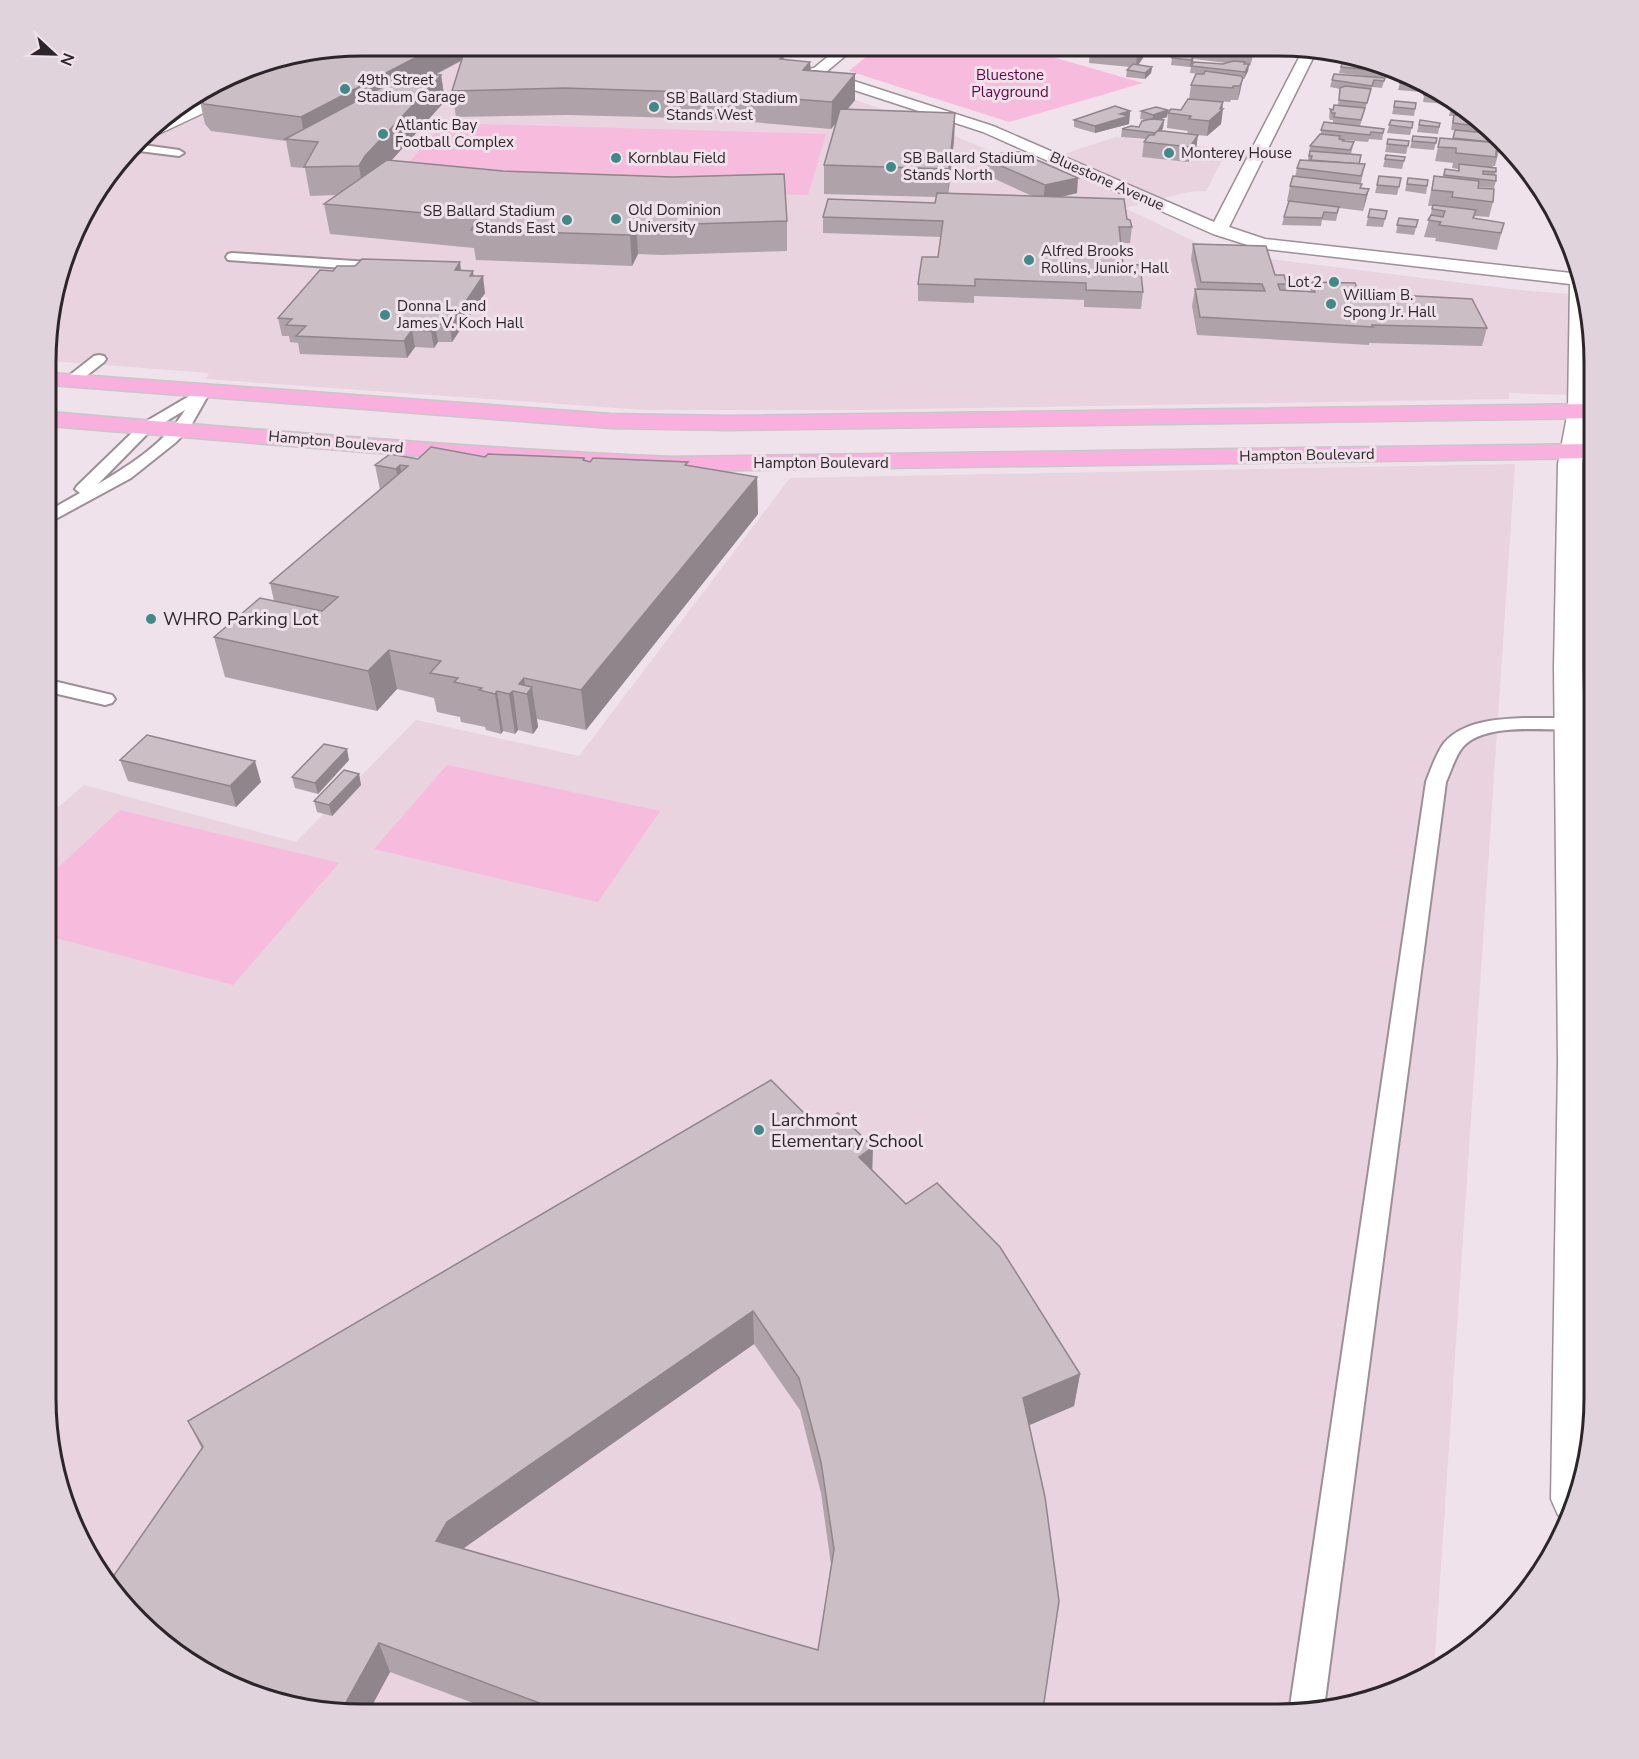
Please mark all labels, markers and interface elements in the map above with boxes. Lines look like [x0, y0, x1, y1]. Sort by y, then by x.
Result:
north arrow [24, 24, 84, 84]
text: N [55, 50, 79, 69]
park label: Bluestone Playground [971, 65, 1049, 102]
place label: 49th Street Stadium Garage [357, 70, 466, 107]
marker: 49th Street Stadium Garage [338, 82, 352, 96]
place label: SB Ballard Stadium Stands West [666, 88, 798, 125]
marker: SB Ballard Stadium Stands West [647, 100, 661, 114]
place label: Atlantic Bay Football Complex [395, 115, 514, 152]
marker: Atlantic Bay Football Complex [376, 127, 390, 141]
place label: Monterey House [1181, 143, 1292, 163]
marker: Monterey House [1162, 146, 1176, 160]
street label: Bluestone Avenue [1047, 147, 1167, 215]
place label: Kornblau Field [628, 148, 726, 168]
place label: SB Ballard Stadium Stands North [903, 148, 1035, 185]
marker: Kornblau Field [609, 151, 623, 165]
marker: SB Ballard Stadium Stands North [884, 160, 898, 174]
place label: Old Dominion University [628, 200, 721, 237]
place label: SB Ballard Stadium Stands East [423, 201, 556, 238]
marker: Old Dominion University [609, 212, 623, 226]
marker: SB Ballard Stadium Stands East [560, 213, 574, 227]
place label: Alfred Brooks Rollins, Junior, Hall [1041, 241, 1169, 278]
marker: Alfred Brooks Rollins, Junior, Hall [1022, 253, 1036, 267]
place label: Lot 2 [1288, 272, 1322, 292]
marker: Lot 2 [1327, 275, 1341, 289]
place label: William B. Spong Jr. Hall [1343, 285, 1436, 322]
place label: Donna L. and James V. Koch Hall [396, 296, 524, 333]
marker: William B. Spong Jr. Hall [1324, 297, 1338, 311]
marker: Donna L. and James V. Koch Hall [378, 308, 392, 322]
street label: Hampton Boulevard [268, 426, 404, 458]
street label: Hampton Boulevard [1239, 444, 1375, 466]
street label: Hampton Boulevard [753, 453, 889, 473]
place label: WHRO Parking Lot [163, 607, 319, 631]
marker: WHRO Parking Lot [144, 612, 158, 626]
place label: Larchmont Elementary School [771, 1108, 924, 1153]
marker: Larchmont Elementary School [752, 1123, 766, 1137]

